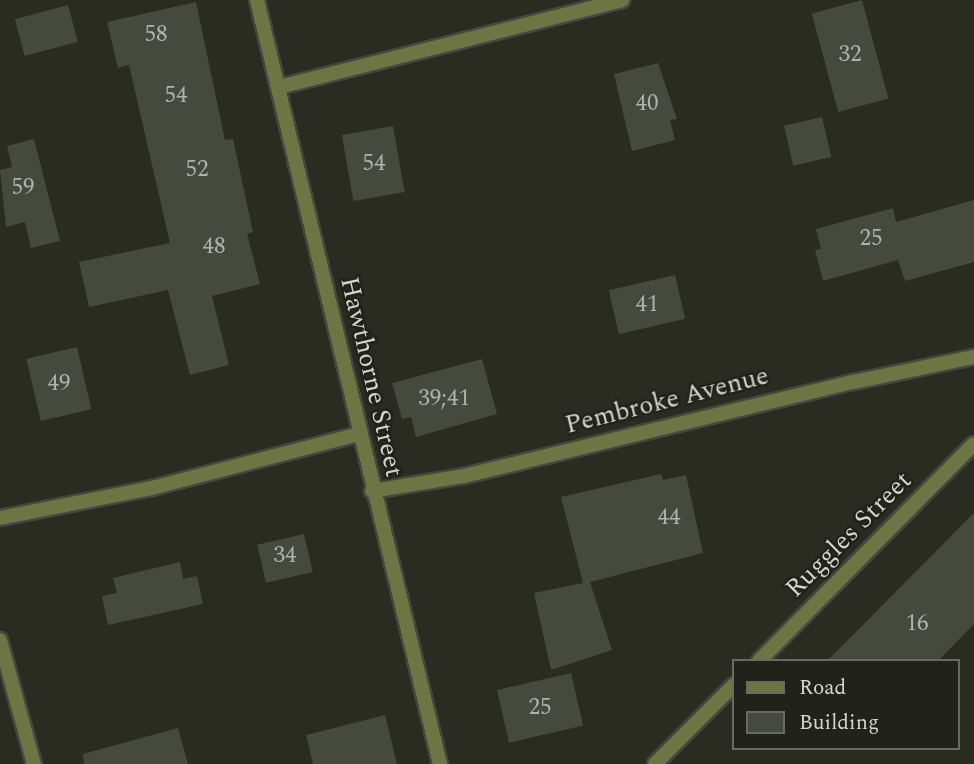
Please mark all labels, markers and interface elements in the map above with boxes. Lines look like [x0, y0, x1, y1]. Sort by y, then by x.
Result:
house number: 58 [145, 21, 167, 49]
house number: 32 [839, 41, 861, 69]
house number: 54 [165, 82, 187, 110]
house number: 40 [636, 90, 658, 118]
house number: 54 [363, 150, 385, 178]
house number: 52 [186, 156, 208, 184]
house number: 59 [12, 174, 34, 202]
house number: 25 [860, 225, 882, 253]
house number: 48 [203, 233, 225, 261]
street label: Hawthorne Street [333, 274, 409, 480]
house number: 41 [636, 291, 658, 319]
street label: Pembroke Avenue [562, 361, 772, 441]
house number: 49 [48, 370, 70, 398]
house number: 39;41 [418, 385, 470, 413]
street label: Ruggles Street [779, 465, 919, 605]
house number: 44 [658, 504, 680, 532]
house number: 34 [274, 542, 296, 570]
house number: 16 [906, 610, 928, 638]
legend [732, 659, 960, 750]
text: Road [799, 672, 846, 704]
house number: 25 [529, 694, 551, 722]
text: Building [799, 707, 879, 739]

